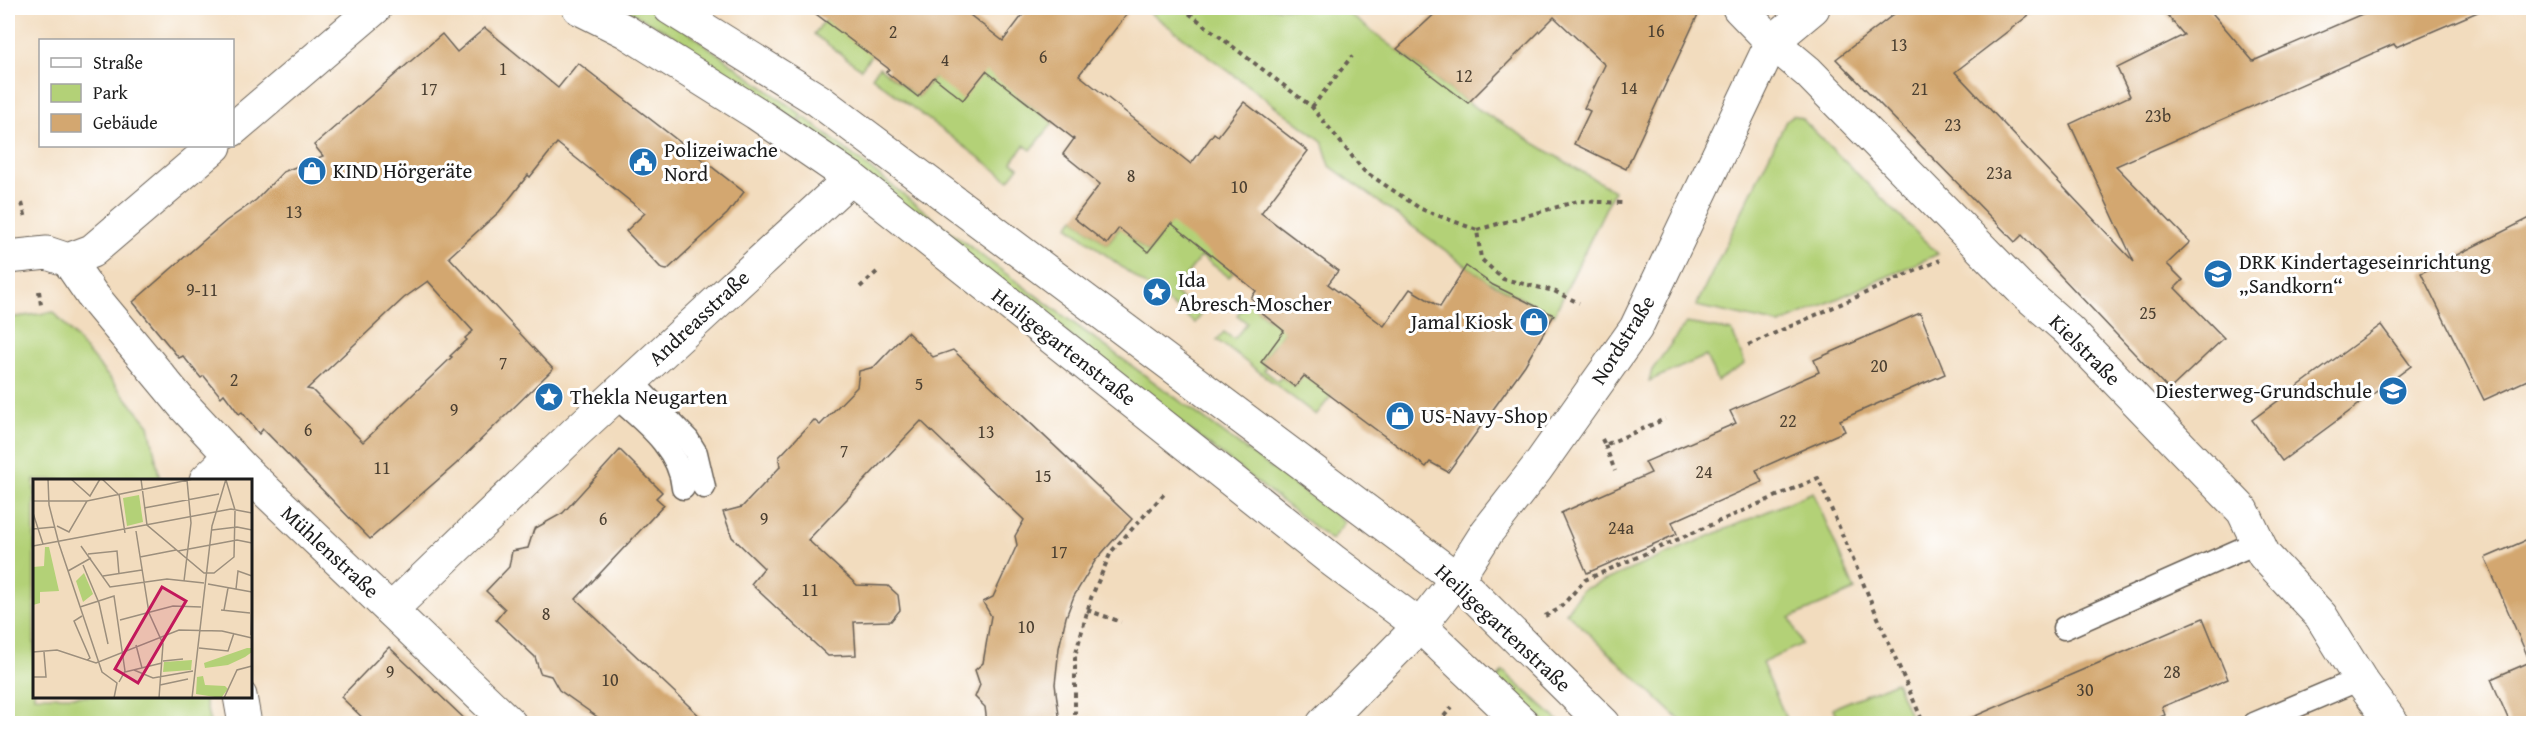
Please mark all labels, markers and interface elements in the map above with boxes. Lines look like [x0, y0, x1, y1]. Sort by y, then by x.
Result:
house number: 16 [1647, 17, 1665, 44]
house number: 2 [889, 18, 897, 45]
house number: 13 [1890, 31, 1908, 58]
legend [39, 39, 234, 147]
house number: 6 [1039, 43, 1047, 70]
house number: 4 [941, 46, 949, 73]
text: Straße [93, 49, 143, 76]
house number: 1 [499, 55, 507, 82]
house number: 12 [1455, 62, 1473, 89]
house number: 14 [1620, 74, 1638, 101]
house number: 17 [420, 75, 438, 102]
house number: 21 [1911, 75, 1929, 102]
text: Park [93, 79, 129, 106]
house number: 23b [2145, 102, 2171, 129]
text: Gebäude [93, 109, 158, 136]
house number: 23 [1944, 111, 1962, 138]
place label: Polizeiwache Nord [664, 134, 778, 189]
public building icon: Polizeiwache Nord [627, 146, 659, 178]
shop icon: KIND Hörgeräte [296, 155, 328, 187]
place label: KIND Hörgeräte [333, 155, 473, 186]
house number: 23a [1986, 159, 2012, 186]
house number: 8 [1127, 162, 1135, 189]
house number: 10 [1230, 173, 1248, 200]
house number: 13 [285, 198, 303, 225]
place label: DRK Kindertageseinrichtung „Sandkorn“ [2239, 246, 2491, 301]
school or university icon: DRK Kindertageseinrichtung „Sandkorn“ [2202, 258, 2234, 290]
street label: Andreasstraße [641, 262, 756, 373]
place label: Ida Abresch-Moscher [1178, 264, 1332, 319]
house number: 9-11 [186, 276, 218, 303]
place icon: Ida Abresch-Moscher [1141, 276, 1173, 308]
street label: Heiligegartenstraße [985, 280, 1143, 413]
street label: Nordstraße [1583, 289, 1662, 391]
house number: 25 [2139, 299, 2157, 326]
place label: Jamal Kiosk [1408, 306, 1513, 337]
shop icon: Jamal Kiosk [1518, 306, 1550, 338]
street label: Kielstraße [2042, 307, 2128, 393]
house number: 7 [499, 349, 507, 376]
house number: 20 [1870, 352, 1888, 379]
house number: 2 [230, 366, 238, 393]
house number: 5 [915, 370, 923, 397]
place label: Diesterweg-Grundschule [2156, 375, 2372, 406]
school or university icon: Diesterweg-Grundschule [2377, 375, 2409, 407]
place icon: Thekla Neugarten [533, 381, 565, 413]
place label: Thekla Neugarten [570, 381, 728, 412]
house number: 9 [450, 396, 458, 423]
shop icon: US-Navy-Shop [1384, 400, 1416, 432]
place label: US-Navy-Shop [1421, 400, 1548, 431]
house number: 22 [1779, 407, 1797, 434]
house number: 6 [304, 416, 312, 443]
house number: 13 [977, 418, 995, 445]
house number: 7 [840, 437, 848, 464]
house number: 11 [373, 454, 391, 481]
house number: 24 [1695, 458, 1713, 485]
house number: 15 [1034, 462, 1052, 489]
inset map [33, 479, 252, 698]
street label: Mühlenstraße [274, 498, 386, 605]
house number: 6 [599, 505, 607, 532]
house number: 9 [760, 505, 768, 532]
house number: 24a [1608, 514, 1634, 541]
house number: 17 [1050, 538, 1068, 565]
street label: Heiligegartenstraße [1428, 556, 1578, 699]
house number: 11 [801, 576, 819, 603]
house number: 8 [542, 600, 550, 627]
house number: 10 [1017, 613, 1035, 640]
house number: 9 [386, 658, 394, 685]
house number: 28 [2163, 658, 2181, 685]
house number: 10 [601, 666, 619, 693]
house number: 30 [2076, 676, 2094, 703]

